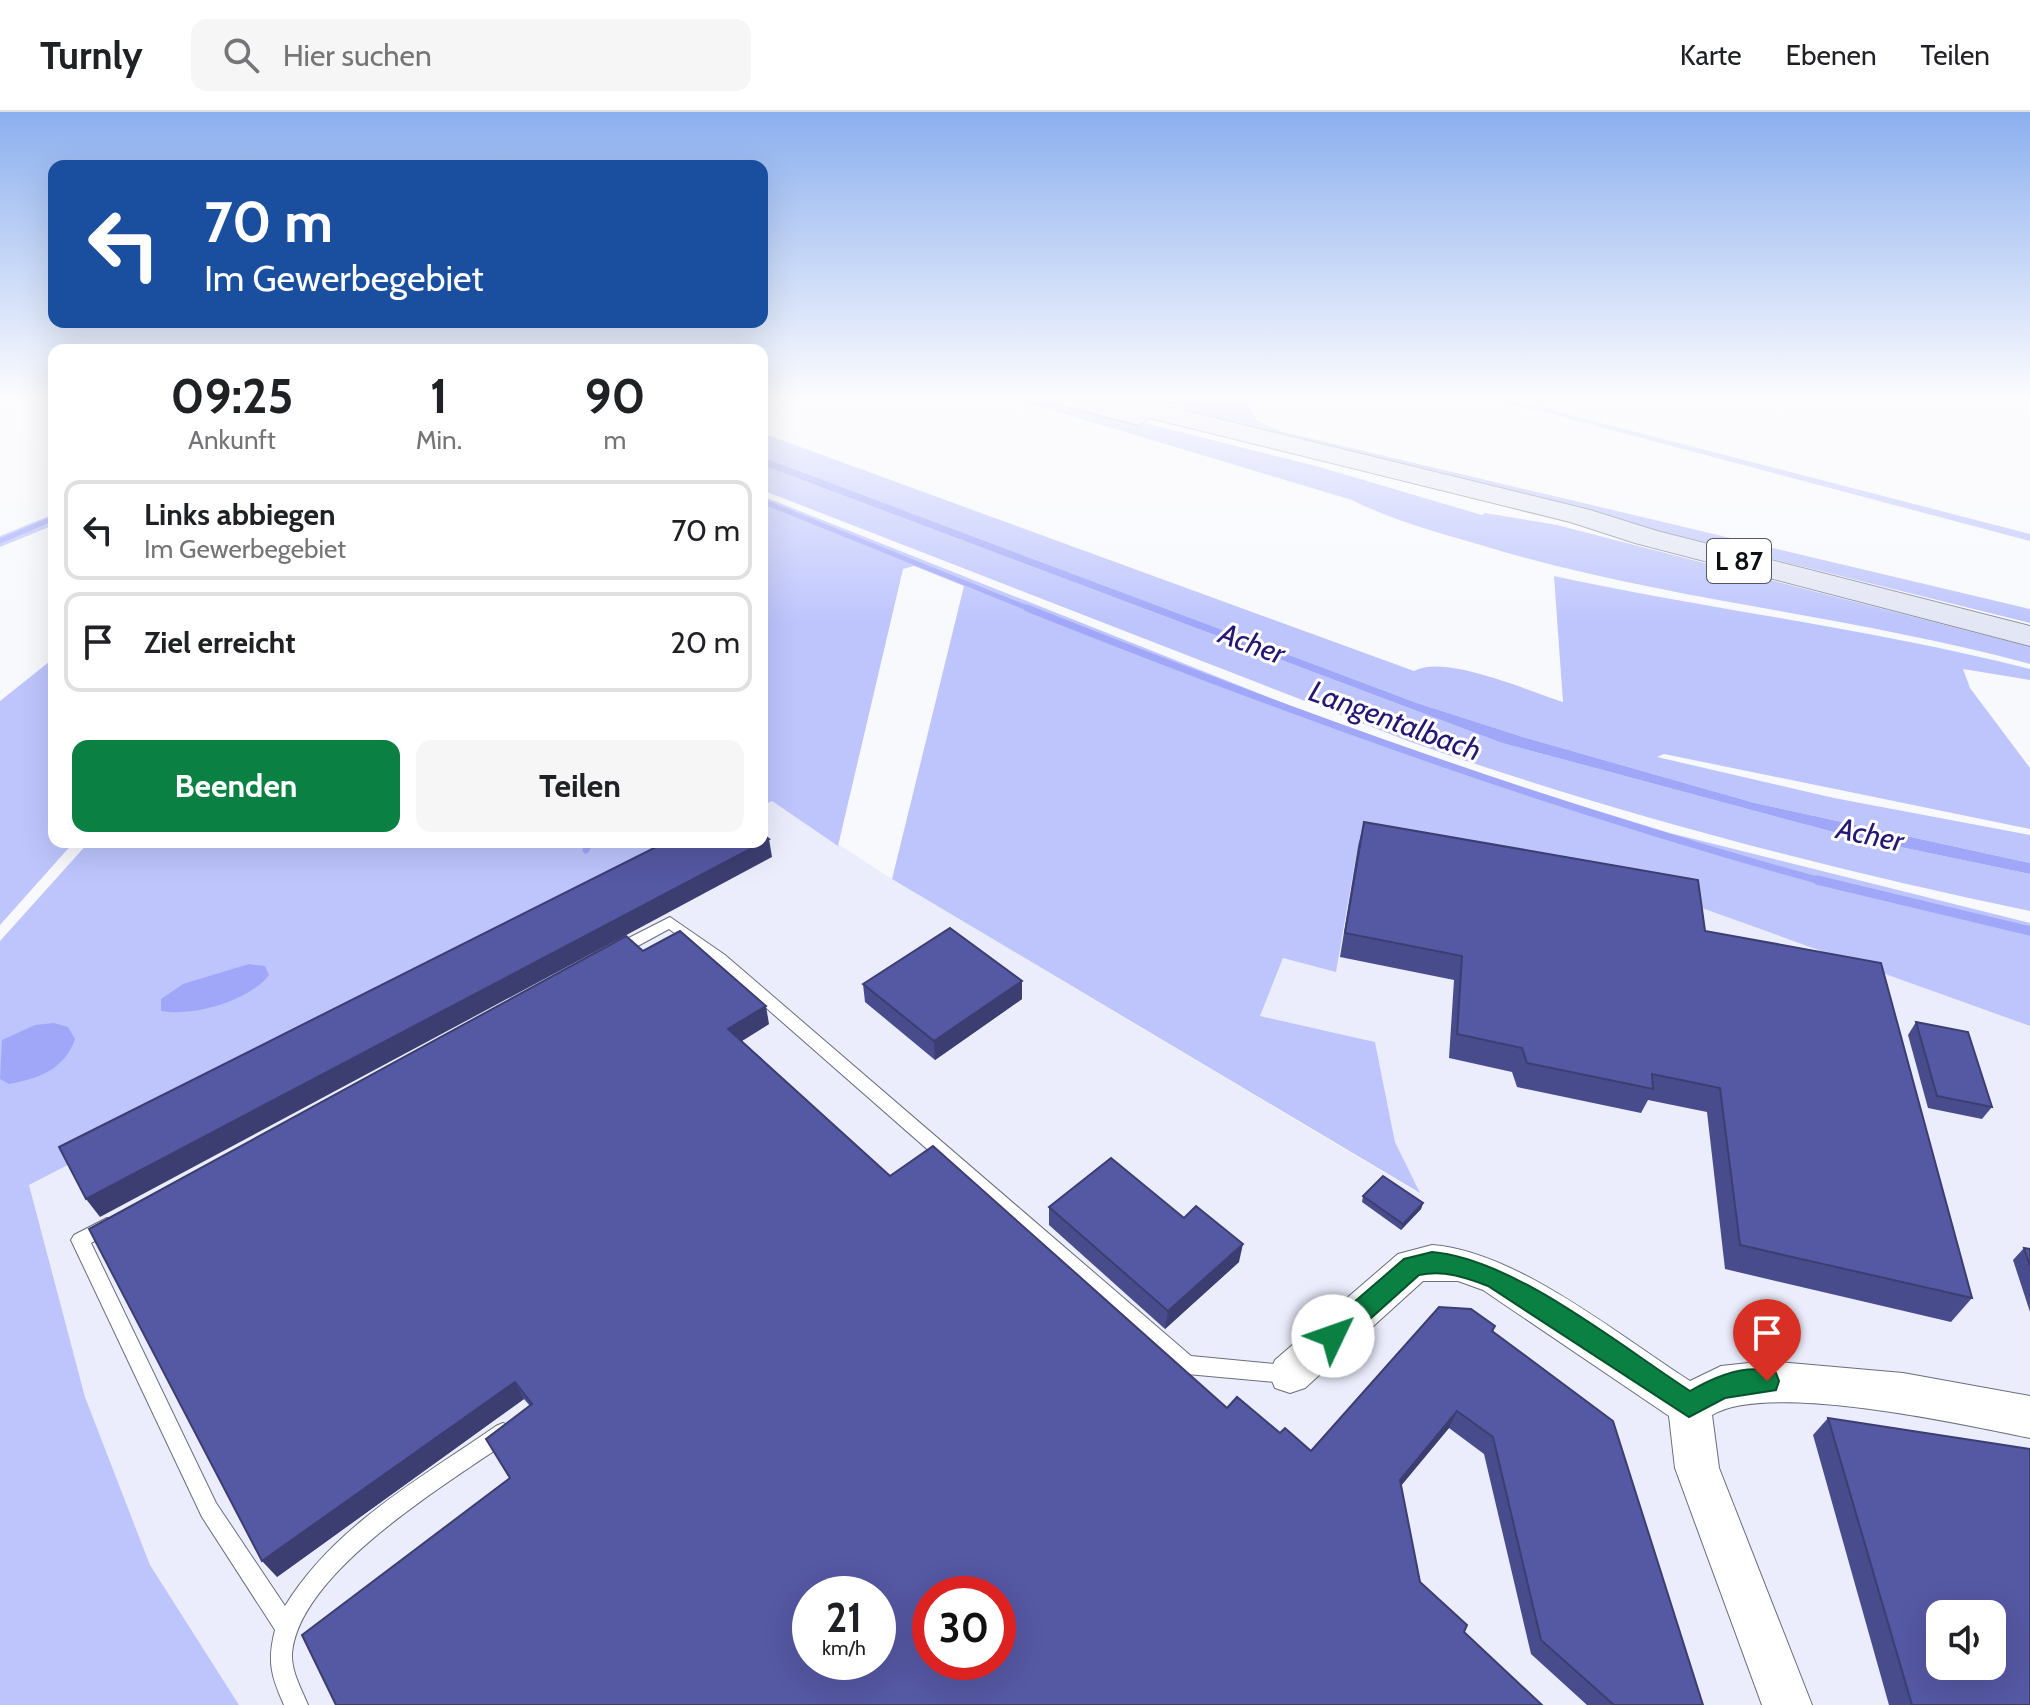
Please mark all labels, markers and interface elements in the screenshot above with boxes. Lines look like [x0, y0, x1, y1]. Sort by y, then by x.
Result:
search box [191, 19, 751, 91]
text: Turnly [40, 32, 143, 79]
icon: search [219, 33, 263, 77]
text: Hier suchen [283, 37, 432, 74]
text: Karte [1680, 38, 1742, 72]
text: Ebenen [1786, 38, 1877, 72]
text: Teilen [1921, 38, 1990, 72]
text: 70 m [204, 188, 333, 256]
icon: left [72, 192, 176, 296]
text: Im Gewerbegebiet [204, 256, 484, 300]
text: 09:25 [171, 367, 293, 425]
text: 1 [430, 367, 448, 425]
text: 90 [585, 367, 645, 425]
text: Ankunft [188, 424, 276, 456]
text: Min. [416, 424, 462, 456]
text: m [604, 424, 626, 456]
text: Links abbiegen [144, 496, 336, 533]
icon: left [76, 508, 120, 552]
text: 70 m [671, 512, 740, 549]
text: Im Gewerbegebiet [144, 533, 346, 565]
road number: L 87 [1707, 539, 1771, 583]
water label: Acher [1212, 614, 1292, 673]
icon: arrive [76, 620, 120, 664]
text: Ziel erreicht [144, 624, 295, 661]
text: 20 m [670, 624, 740, 661]
water label: Langentalbach [1304, 672, 1486, 769]
button: Beenden [72, 740, 400, 832]
button: Teilen [416, 740, 744, 832]
water label: Acher [1831, 809, 1909, 860]
position arrow [1291, 1294, 1375, 1378]
pin [1733, 1299, 1801, 1381]
icon: arrive [1745, 1311, 1789, 1355]
speed limit sign: 30 [912, 1576, 1016, 1680]
text: 21 [826, 1593, 862, 1642]
map controls [1926, 1600, 2006, 1680]
button: sound [1926, 1600, 2006, 1680]
text: km/h [822, 1636, 866, 1660]

